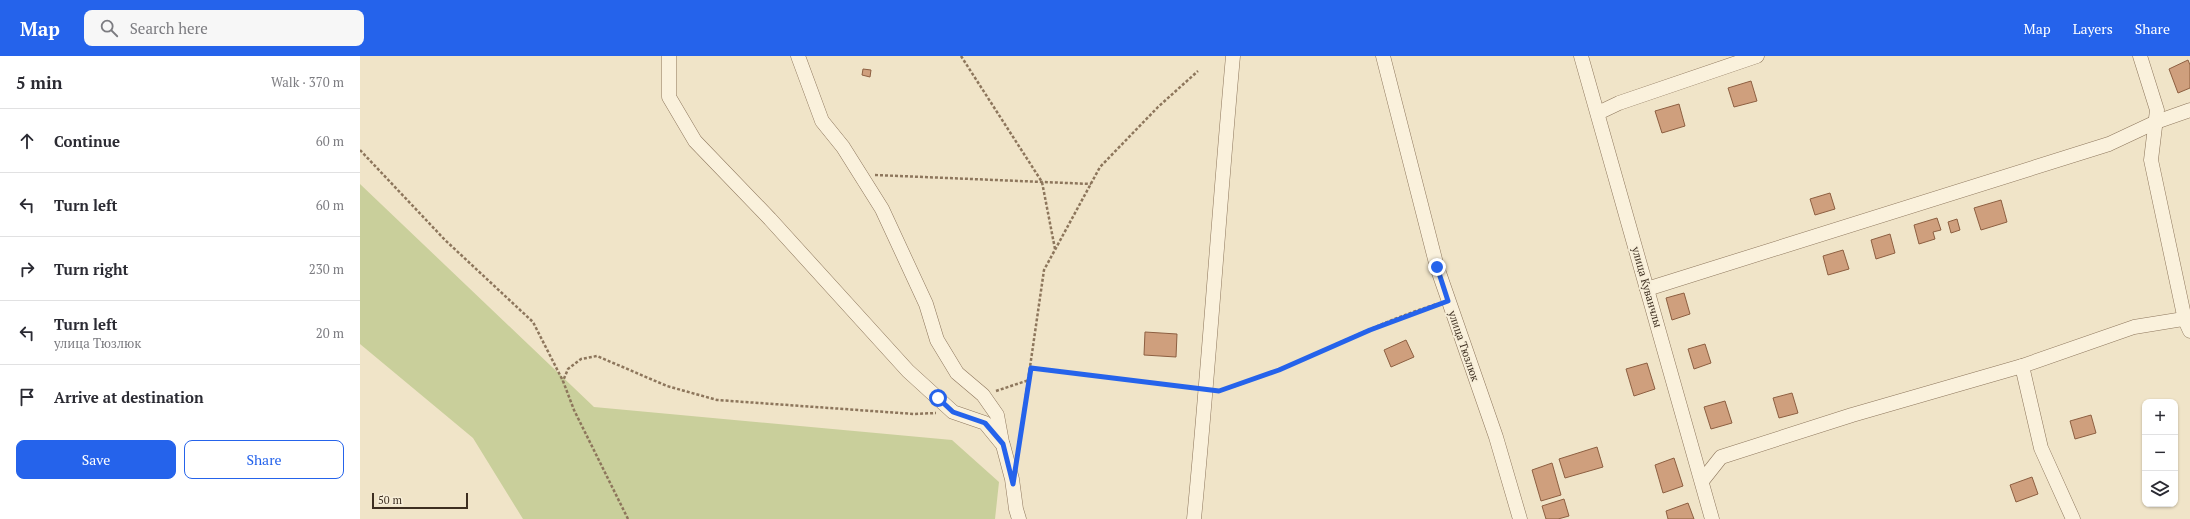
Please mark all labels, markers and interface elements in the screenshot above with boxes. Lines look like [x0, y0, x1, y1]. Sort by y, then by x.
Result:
search box [84, 10, 364, 46]
text: Map [20, 16, 60, 41]
icon: search [98, 17, 120, 39]
text: Search here [130, 18, 208, 38]
text: Map [2024, 19, 2051, 38]
text: Layers [2073, 19, 2113, 38]
text: Share [2135, 19, 2170, 38]
text: 5 min [16, 71, 63, 94]
text: Walk · 370 m [271, 73, 344, 91]
icon: ahead [16, 130, 38, 152]
text: Continue [54, 131, 120, 151]
text: 60 m [316, 132, 344, 150]
icon: left [16, 194, 38, 216]
text: Turn left [54, 195, 118, 215]
text: 60 m [316, 196, 344, 214]
street label: улица Куванчлы [1629, 244, 1665, 329]
icon: right [16, 258, 38, 280]
route end [1428, 258, 1446, 276]
text: Turn right [54, 259, 129, 279]
text: 230 m [309, 260, 344, 278]
street label: улица Тюзлюк [1445, 308, 1483, 383]
text: Turn left [54, 314, 118, 334]
icon: left [16, 322, 38, 344]
text: 20 m [316, 324, 344, 342]
text: улица Тюзлюк [54, 334, 141, 352]
icon: arrive [16, 386, 38, 408]
text: Arrive at destination [54, 387, 204, 407]
route start [929, 389, 947, 407]
map controls [2142, 399, 2178, 507]
button: + [2142, 399, 2178, 435]
button: − [2142, 435, 2178, 471]
button: Save [16, 440, 176, 479]
button: Share [184, 440, 344, 479]
button: layers [2142, 471, 2178, 507]
scale bar [372, 491, 468, 510]
text: 50 m [378, 493, 402, 507]

